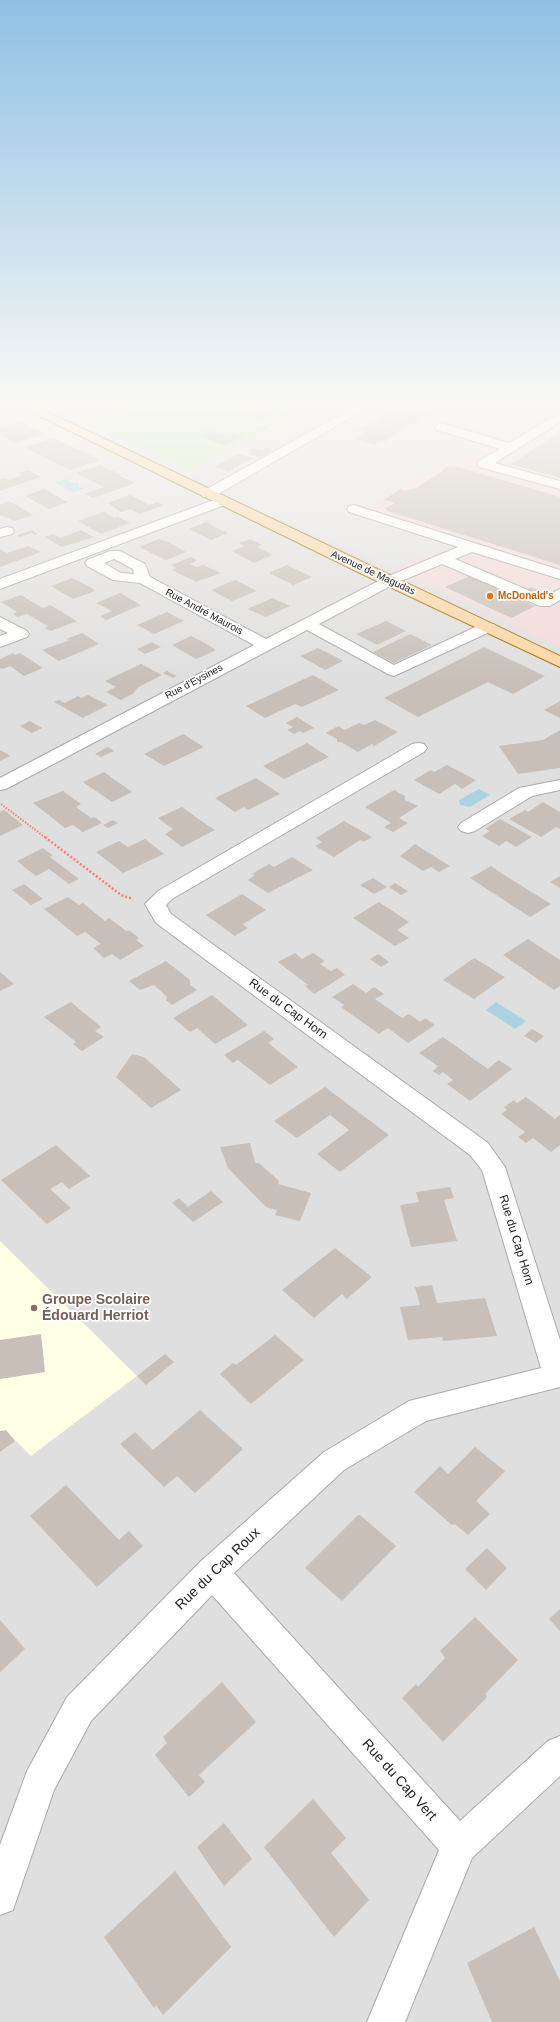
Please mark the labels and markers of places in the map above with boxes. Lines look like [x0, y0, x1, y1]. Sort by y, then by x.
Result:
place label: McDonald's [498, 590, 554, 602]
marker: McDonald's [485, 591, 495, 601]
place label: Groupe Scolaire Édouard Herriot [42, 1292, 150, 1324]
marker: Groupe Scolaire Édouard Herriot [29, 1303, 39, 1313]

